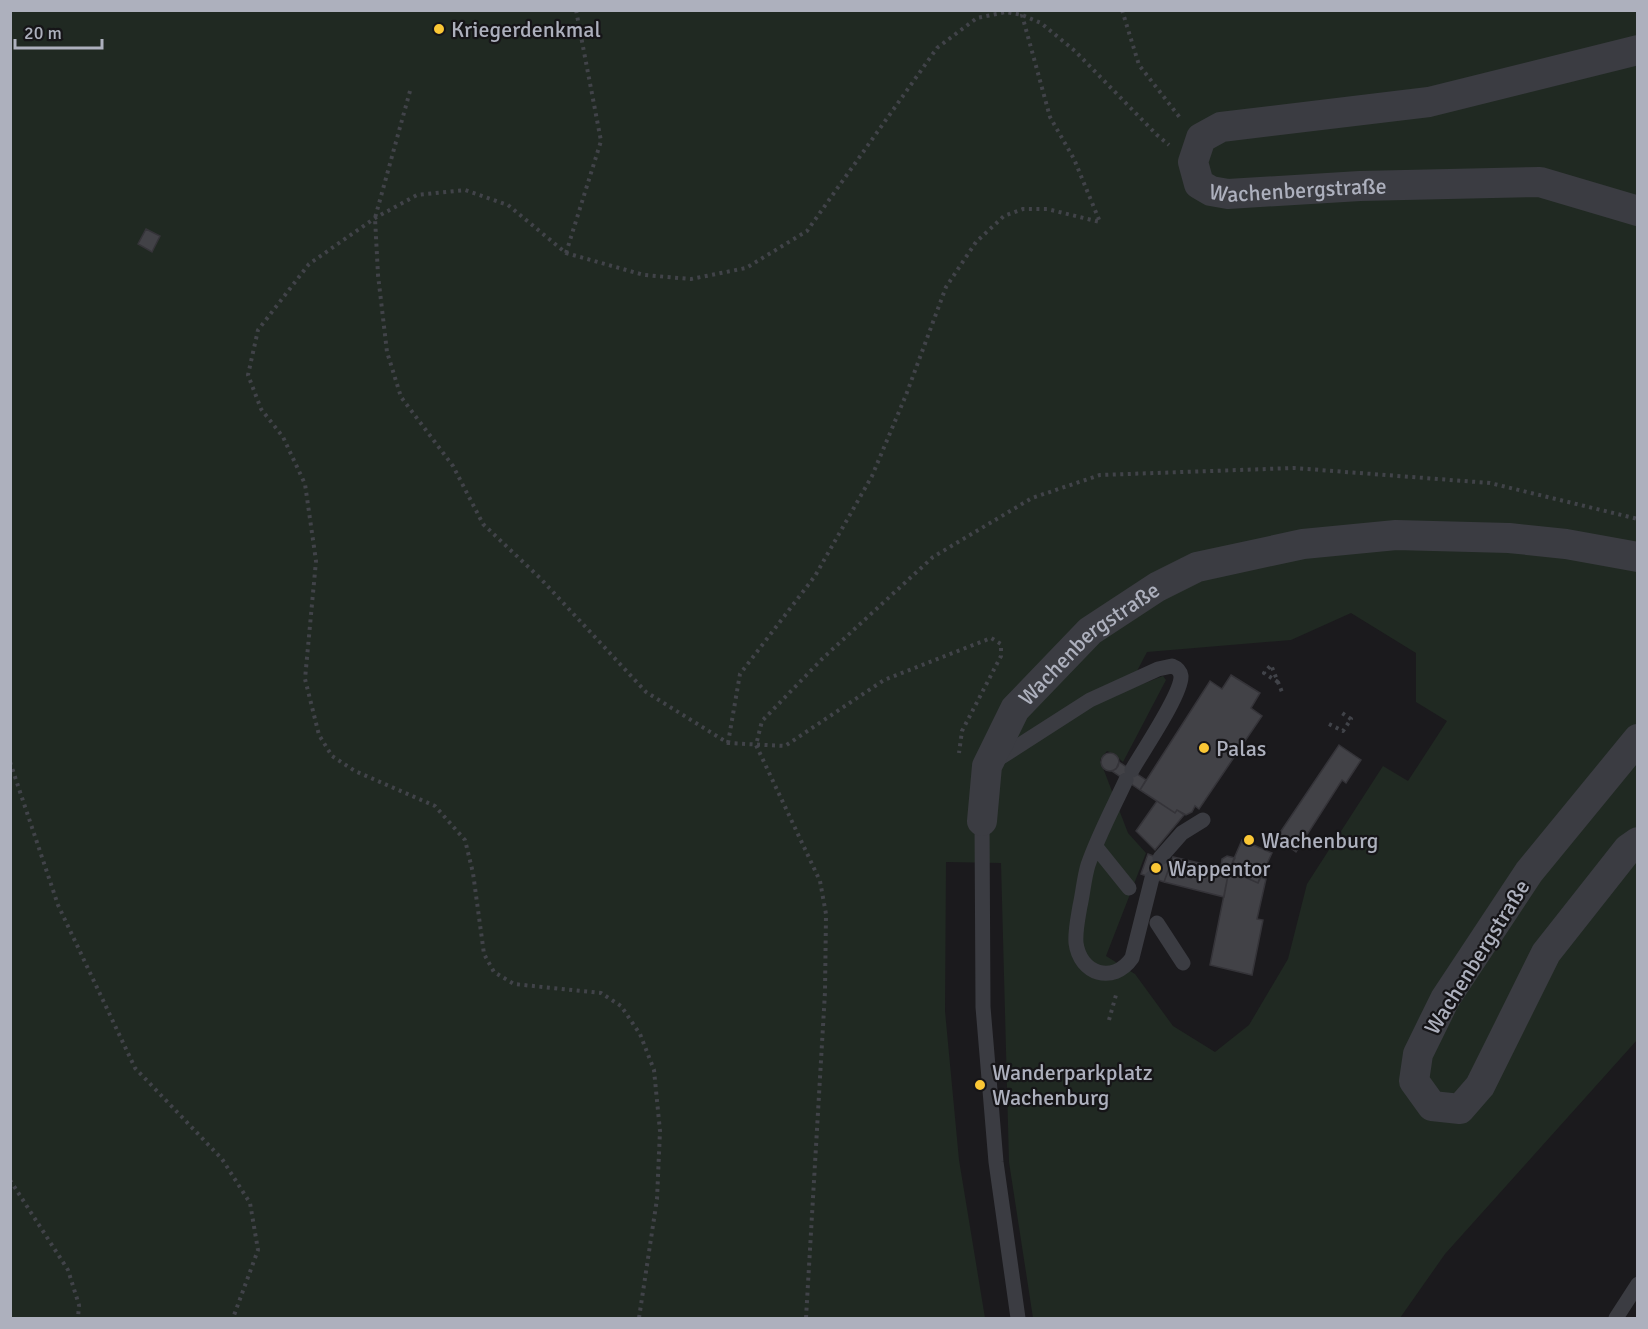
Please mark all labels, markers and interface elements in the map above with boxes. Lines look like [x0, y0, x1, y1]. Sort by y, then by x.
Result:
scale bar [15, 12, 102, 50]
place label: Kriegerdenkmal [451, 16, 601, 43]
text: 20 m [24, 22, 62, 44]
marker: Kriegerdenkmal [432, 22, 446, 36]
street label: Wachenbergstraße [1207, 172, 1387, 208]
street label: Wachenbergstraße [1012, 576, 1164, 711]
place label: Palas [1216, 735, 1266, 762]
marker: Palas [1197, 741, 1211, 755]
place label: Wachenburg [1261, 827, 1378, 854]
marker: Wachenburg [1242, 833, 1256, 847]
place label: Wappentor [1168, 855, 1270, 882]
marker: Wappentor [1149, 861, 1163, 875]
street label: Wachenbergstraße [1418, 875, 1536, 1039]
place label: Wanderparkplatz Wachenburg [992, 1059, 1153, 1111]
marker: Wanderparkplatz Wachenburg [973, 1078, 987, 1092]

